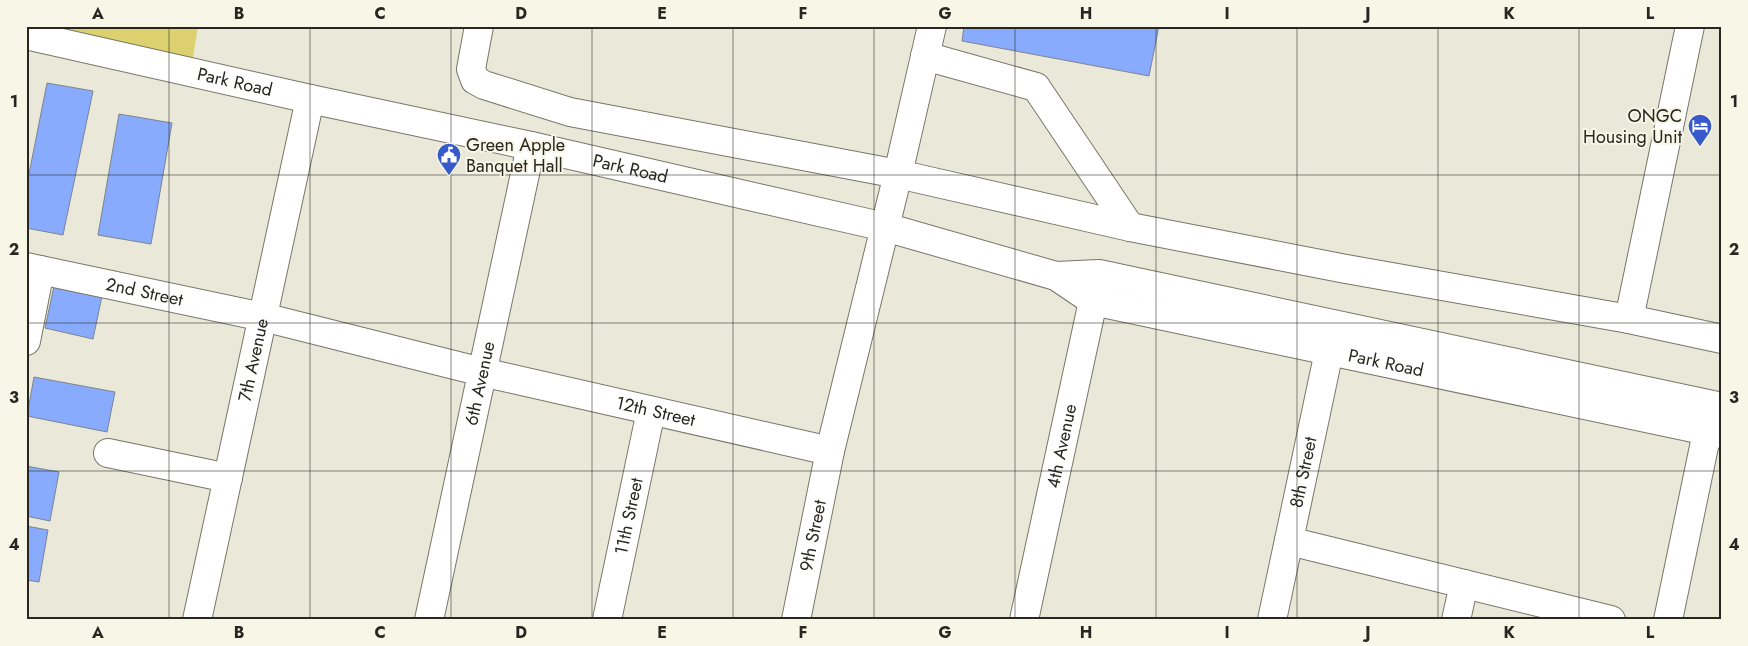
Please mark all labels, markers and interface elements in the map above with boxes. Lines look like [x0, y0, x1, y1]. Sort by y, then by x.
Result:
text: A [91, 2, 104, 25]
text: B [234, 2, 244, 25]
text: C [374, 2, 386, 25]
text: D [515, 2, 527, 25]
text: E [657, 2, 667, 25]
text: F [799, 2, 807, 25]
text: G [938, 2, 952, 25]
text: H [1080, 2, 1092, 25]
text: I [1224, 2, 1230, 25]
text: J [1362, 2, 1371, 25]
text: K [1503, 2, 1515, 25]
text: L [1646, 2, 1655, 25]
street label: Park Road [195, 61, 275, 103]
text: 1 [10, 90, 18, 113]
text: 1 [1730, 90, 1738, 113]
place label: ONGC Housing Unit [1583, 103, 1683, 150]
hotel icon: ONGC Housing Unit [1687, 113, 1713, 147]
place label: Green Apple Banquet Hall [466, 132, 565, 179]
public building icon: Green Apple Banquet Hall [436, 142, 462, 176]
street label: Park Road [590, 148, 670, 190]
text: 2 [9, 238, 19, 261]
text: 2 [1729, 238, 1739, 261]
street label: 2nd Street [103, 271, 186, 313]
street label: 7th Avenue [232, 316, 275, 404]
street label: 6th Avenue [458, 339, 502, 428]
street label: Park Road [1346, 342, 1426, 384]
text: 3 [9, 386, 19, 409]
text: 3 [1729, 386, 1739, 409]
street label: 12th Street [613, 390, 698, 433]
street label: 4th Avenue [1040, 401, 1083, 491]
street label: 8th Street [1283, 434, 1324, 510]
street label: 11th Street [608, 475, 650, 557]
street label: 9th Street [793, 497, 833, 574]
text: 4 [8, 533, 20, 556]
text: 4 [1728, 533, 1740, 556]
text: A [91, 621, 104, 644]
text: B [234, 621, 244, 644]
text: C [374, 621, 386, 644]
text: D [515, 621, 527, 644]
text: E [657, 621, 667, 644]
text: F [799, 621, 807, 644]
text: G [938, 621, 952, 644]
text: H [1080, 621, 1092, 644]
text: I [1224, 621, 1230, 644]
text: J [1362, 621, 1371, 644]
text: K [1503, 621, 1515, 644]
text: L [1646, 621, 1655, 644]

